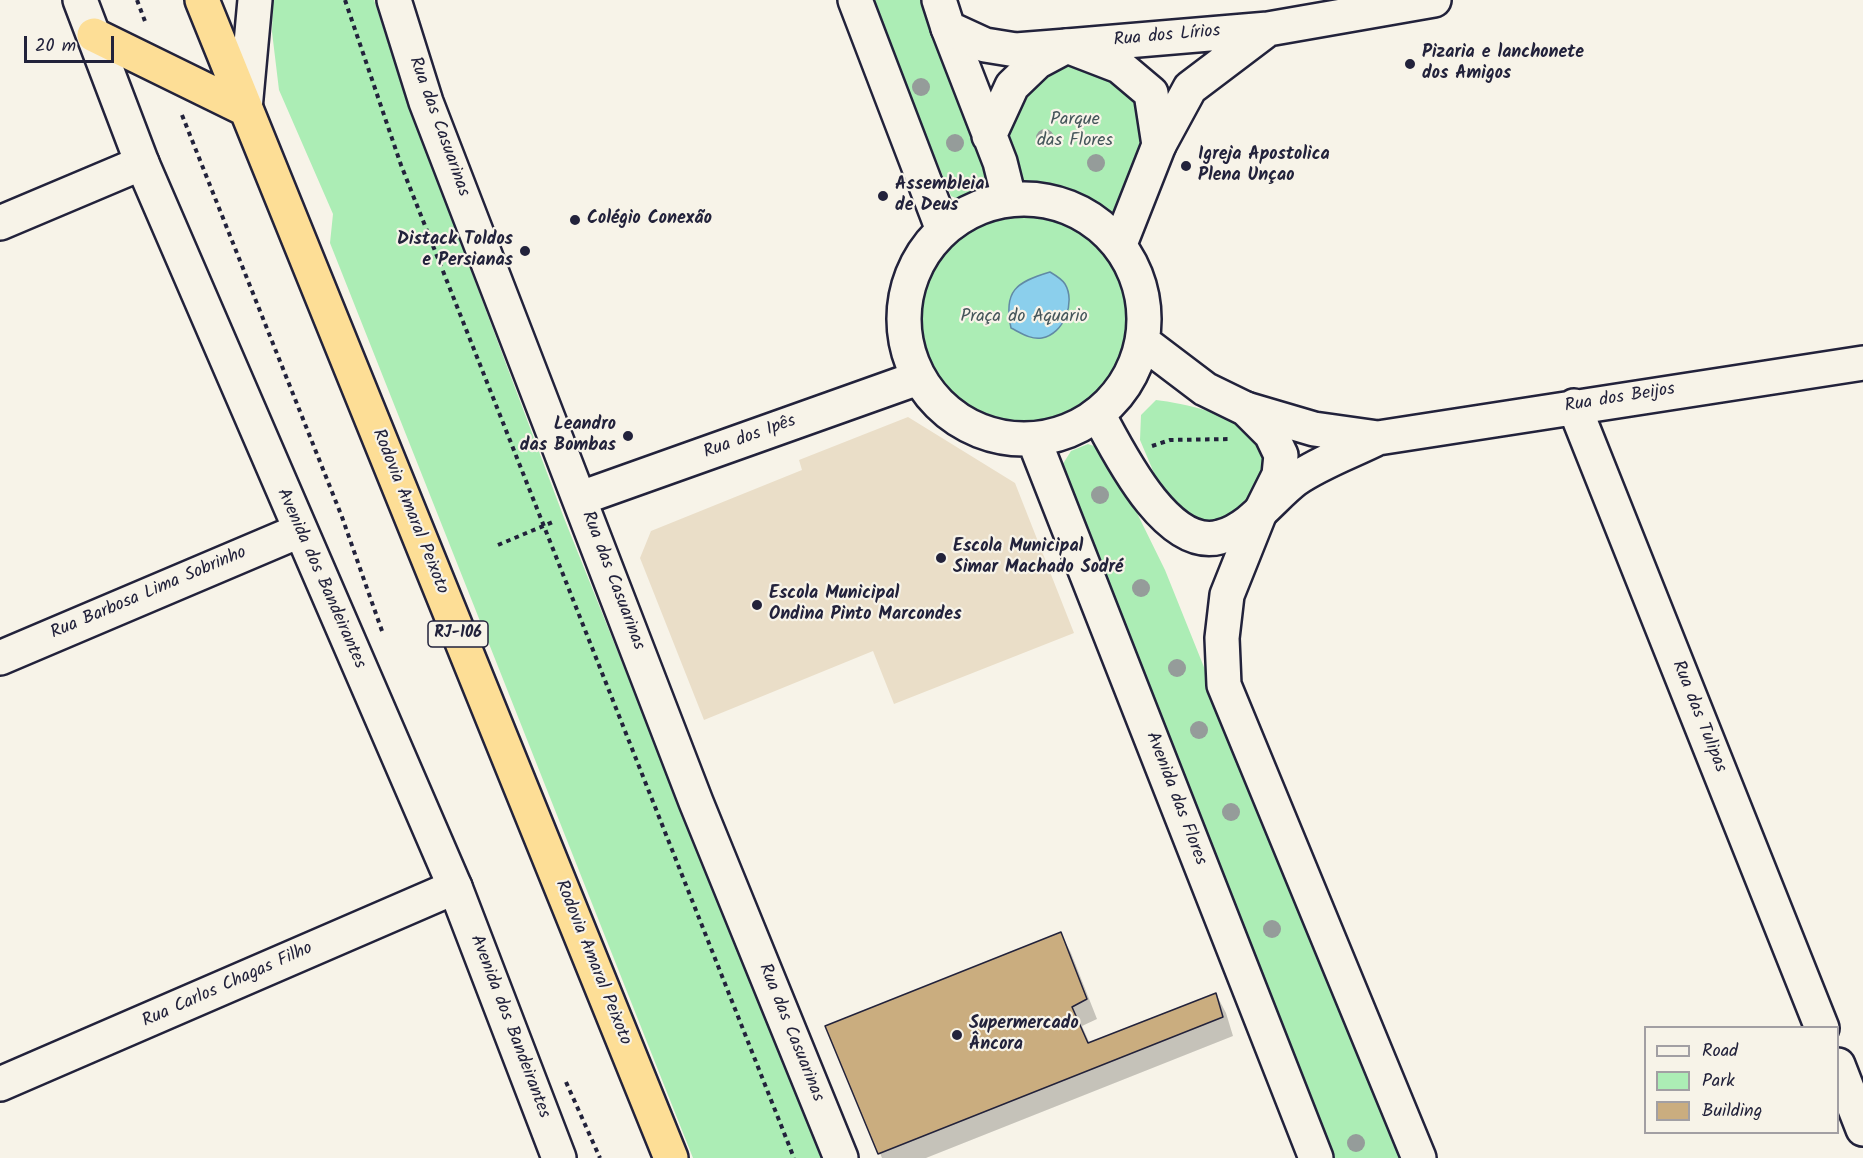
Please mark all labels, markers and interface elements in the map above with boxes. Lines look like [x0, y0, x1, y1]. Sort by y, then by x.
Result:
street label: Rua dos Lírios [1113, 22, 1221, 52]
scale bar [27, 24, 117, 62]
text: 20 m [35, 32, 76, 61]
place label: Pizaria e lanchonete dos Amigos [1422, 43, 1584, 86]
street label: Rua das Casuarinas [403, 54, 473, 200]
marker: Pizaria e lanchonete dos Amigos [1403, 57, 1417, 71]
park label: Parque das Flores [1037, 110, 1113, 152]
place label: Igreja Apostolica Plena Unçao [1198, 145, 1330, 188]
marker: Igreja Apostolica Plena Unçao [1179, 159, 1193, 173]
place label: Assembleia de Deus [895, 175, 984, 218]
marker: Assembleia de Deus [876, 189, 890, 203]
place label: Colégio Conexão [587, 209, 712, 231]
marker: Colégio Conexão [568, 213, 582, 227]
place label: Distack Toldos e Persianas [397, 230, 513, 272]
marker: Distack Toldos e Persianas [518, 244, 532, 258]
park label: Praça do Aquario [960, 307, 1088, 329]
street label: Rua dos Beijos [1563, 380, 1677, 418]
street label: Rua dos Ipês [701, 411, 799, 465]
place label: Leandro das Bombas [520, 415, 616, 458]
street label: Rodovia Amaral Peixoto [366, 426, 452, 598]
marker: Leandro das Bombas [621, 429, 635, 443]
street label: Avenida dos Bandeirantes [271, 486, 369, 672]
street label: Rua das Casuarinas [576, 508, 648, 654]
place label: Escola Municipal Simar Machado Sodré [953, 537, 1123, 580]
street label: Rua Barbosa Lima Sobrinho [48, 543, 250, 645]
marker: Escola Municipal Simar Machado Sodré [934, 551, 948, 565]
place label: Escola Municipal Ondina Pinto Marcondes [769, 584, 962, 626]
marker: Escola Municipal Ondina Pinto Marcondes [750, 598, 764, 612]
road number: RJ-106 [428, 621, 488, 647]
street label: Rua das Tulipas [1666, 658, 1730, 776]
street label: Avenida das Flores [1140, 729, 1210, 869]
street label: Rodovia Amaral Peixoto [549, 877, 635, 1049]
street label: Avenida dos Bandeirantes [464, 932, 554, 1122]
street label: Rua Carlos Chagas Filho [140, 939, 316, 1033]
street label: Rua das Casuarinas [752, 961, 828, 1105]
place label: Supermercado Âncora [969, 1014, 1079, 1056]
legend [1644, 1026, 1839, 1134]
marker: Supermercado Âncora [950, 1028, 964, 1042]
text: Road [1702, 1037, 1738, 1066]
text: Park [1702, 1067, 1735, 1096]
text: Building [1702, 1097, 1762, 1126]

